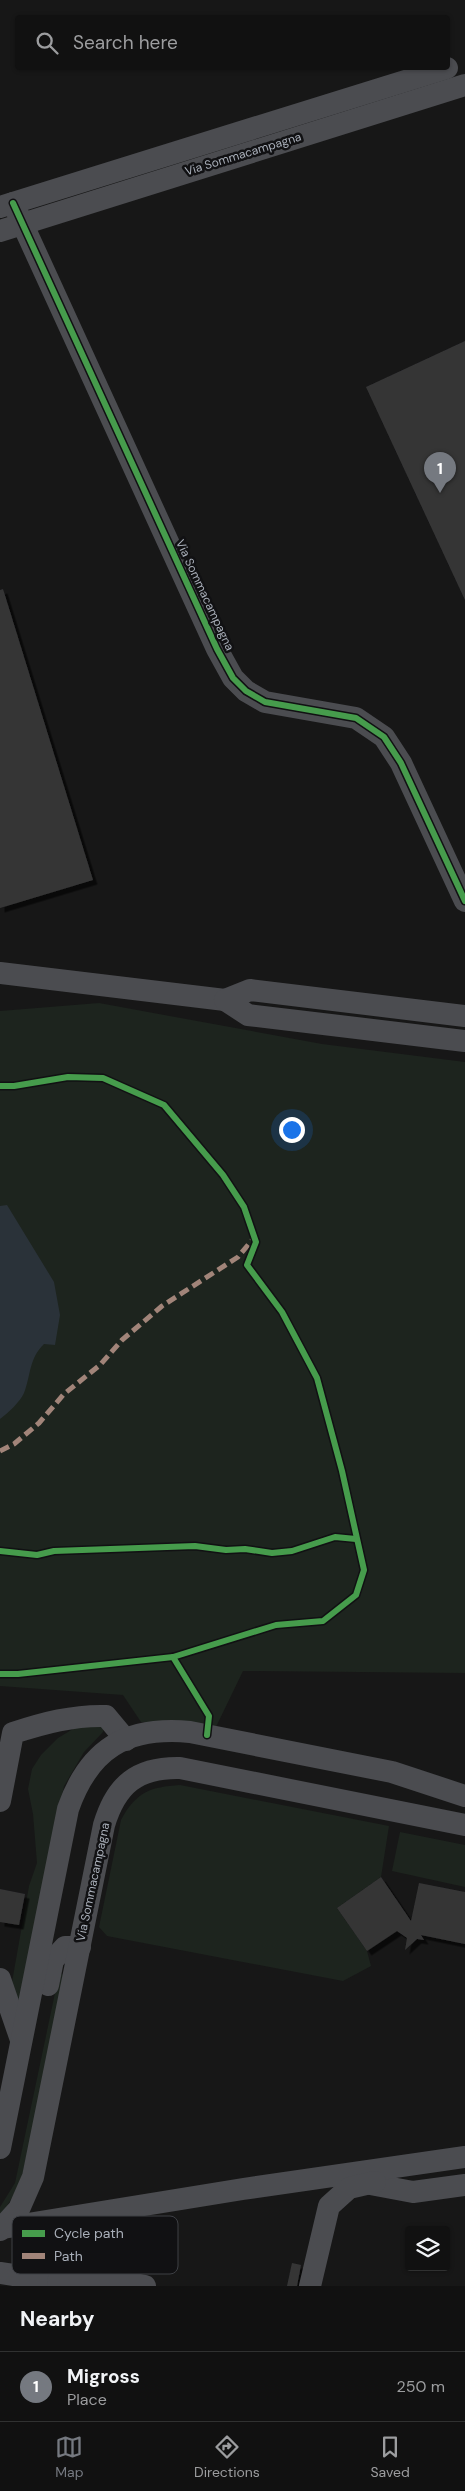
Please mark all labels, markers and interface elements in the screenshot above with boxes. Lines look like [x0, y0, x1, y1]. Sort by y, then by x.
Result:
search box [15, 15, 450, 70]
icon: search [33, 29, 61, 57]
text: Search here [73, 30, 178, 55]
street label: Via Sommacampagna [183, 129, 303, 179]
pin: 1 [424, 452, 456, 493]
street label: Via Sommacampagna [172, 537, 238, 653]
your location [279, 1117, 305, 1143]
street label: Via Sommacampagna [73, 1821, 113, 1943]
legend [12, 2216, 178, 2274]
text: Cycle path [54, 2224, 124, 2242]
map controls [405, 2226, 450, 2271]
button: layers [405, 2226, 450, 2271]
text: Path [54, 2247, 83, 2265]
text: Nearby [20, 2305, 94, 2333]
text: Migross [67, 2364, 140, 2389]
text: 1 [33, 2376, 39, 2397]
text: 250 m [397, 2376, 445, 2397]
text: Place [67, 2389, 107, 2410]
tab: Map [55, 2433, 83, 2481]
tab: Directions [194, 2433, 260, 2481]
tab: Saved [370, 2433, 410, 2481]

